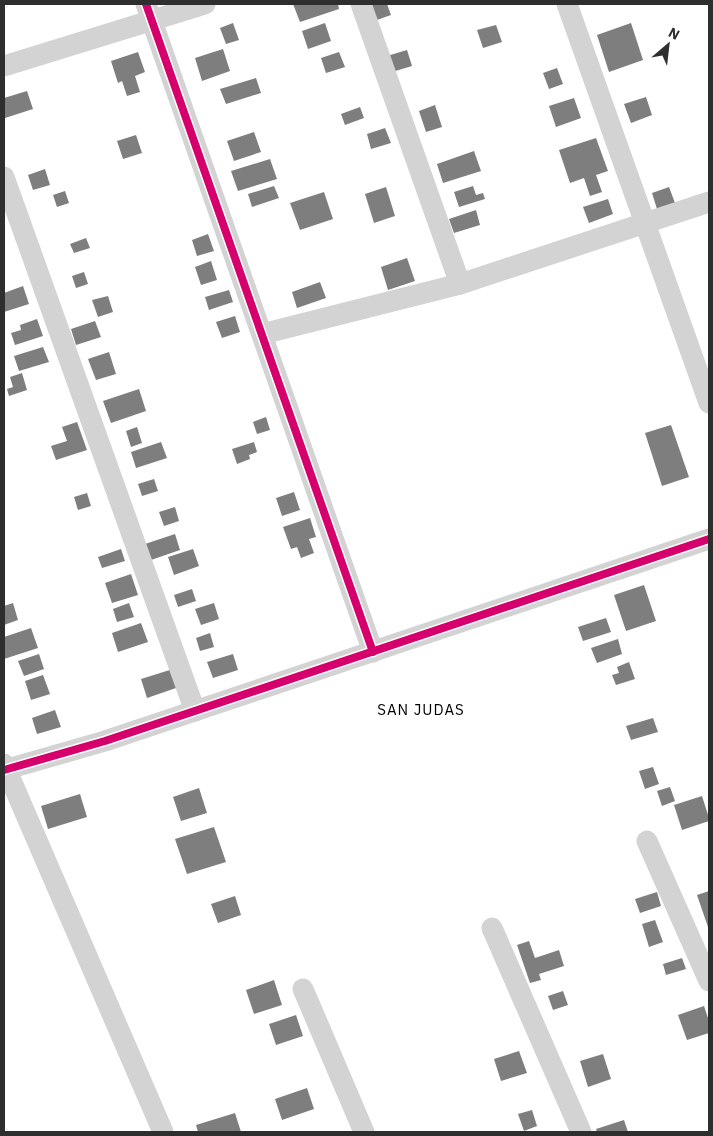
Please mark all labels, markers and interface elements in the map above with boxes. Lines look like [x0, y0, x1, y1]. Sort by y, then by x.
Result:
north arrow [643, 20, 693, 70]
text: N [665, 23, 683, 44]
district label: SAN JUDAS [377, 700, 465, 719]

